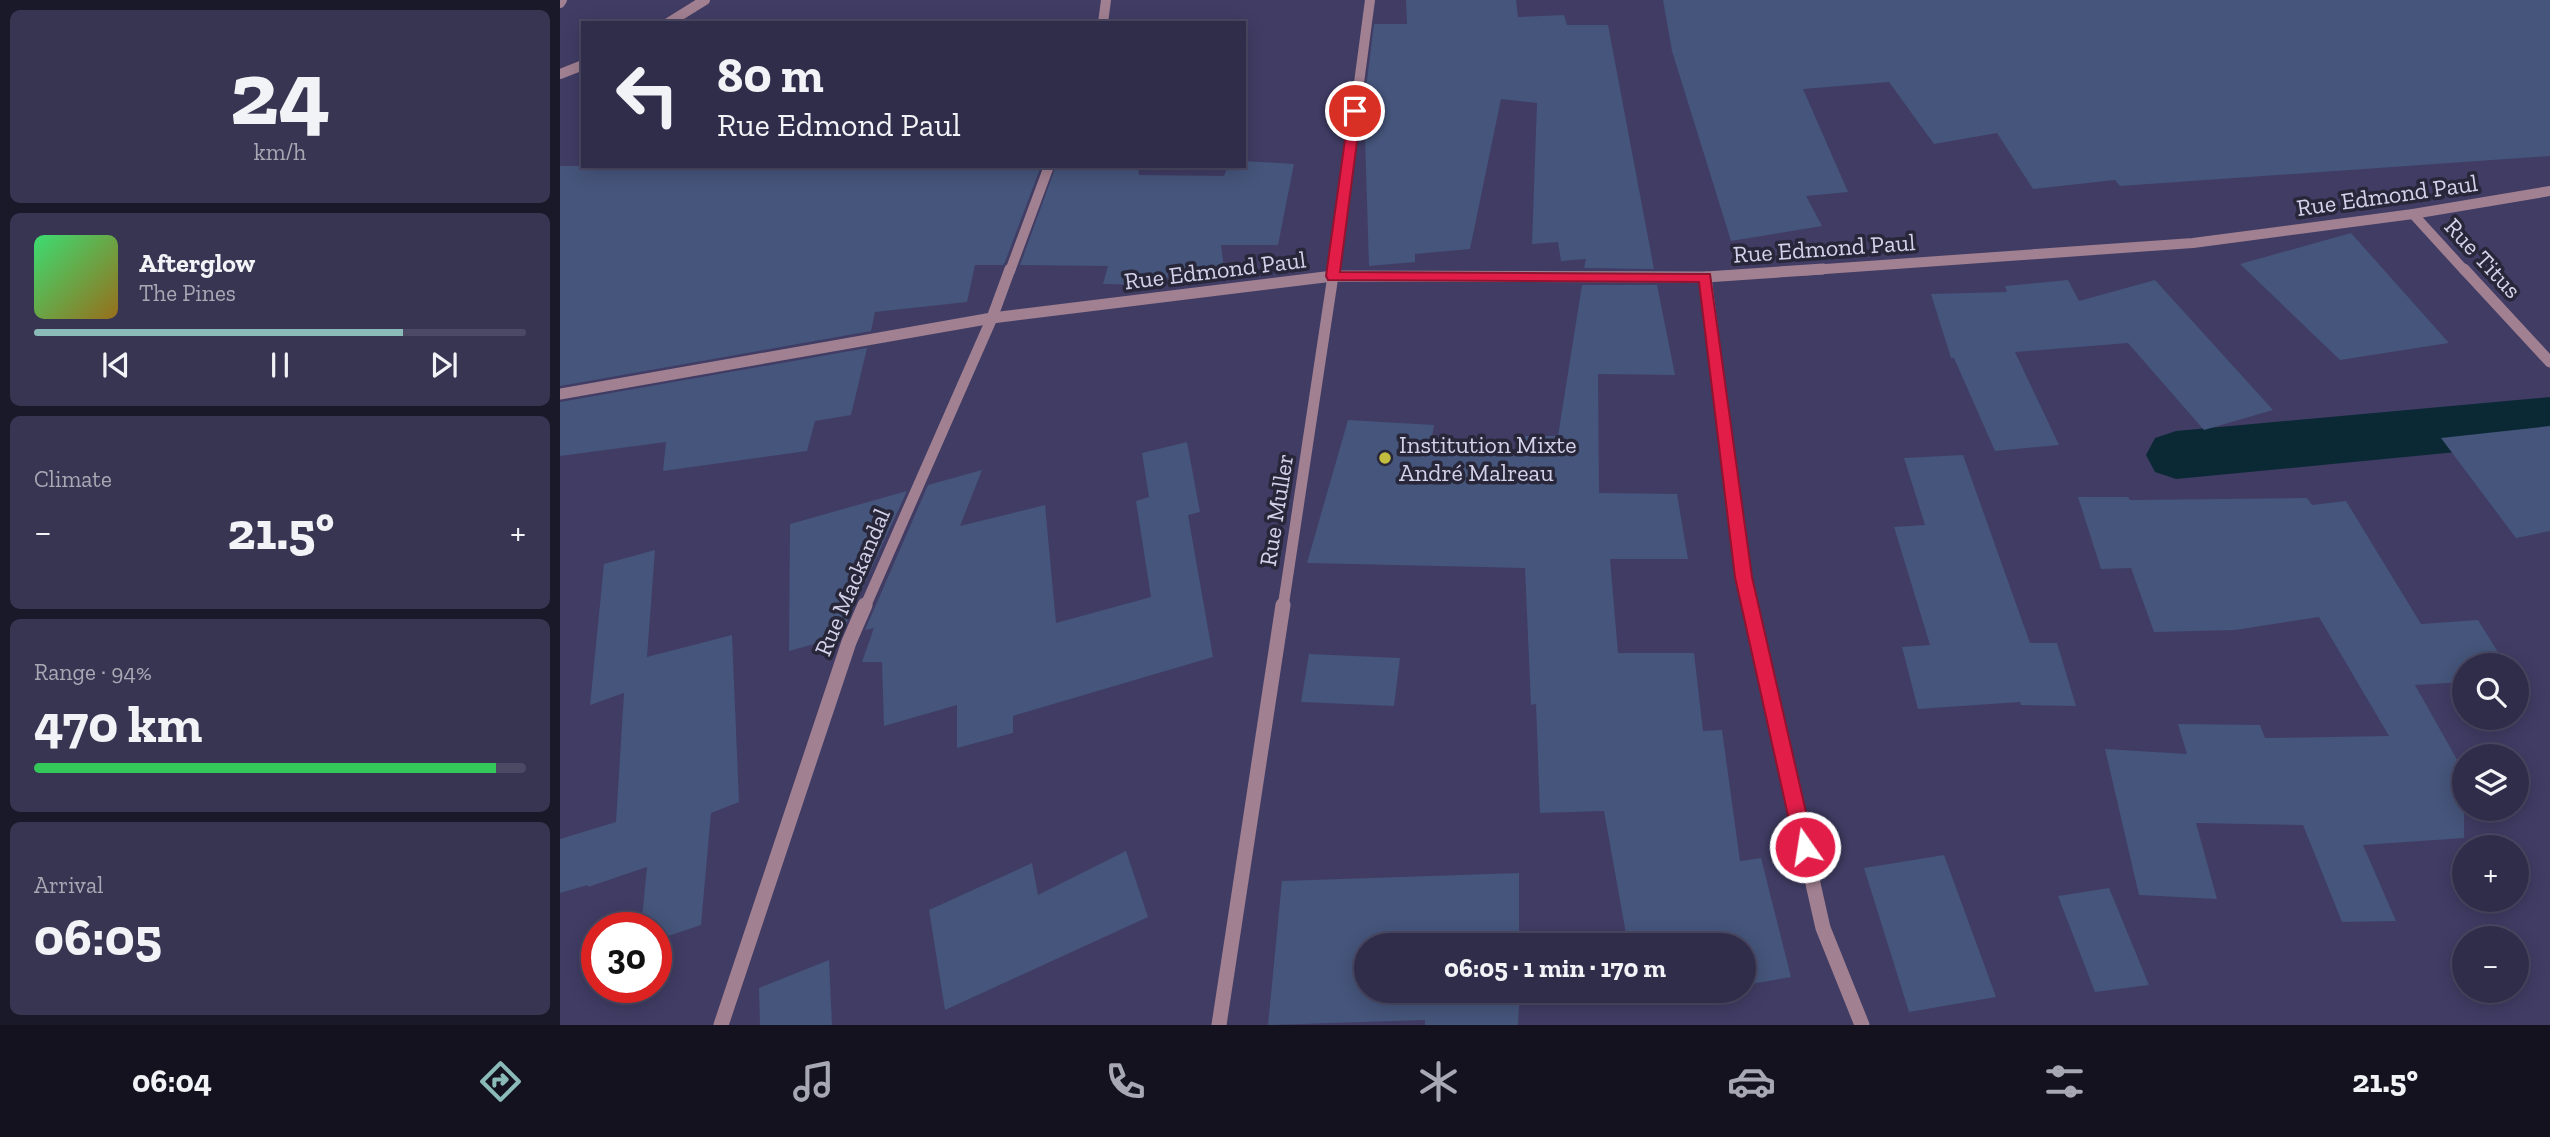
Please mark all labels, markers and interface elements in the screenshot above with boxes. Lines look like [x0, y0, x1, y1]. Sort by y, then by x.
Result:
text: 24 [230, 38, 330, 147]
text: 80 m [717, 46, 824, 105]
icon: left [602, 49, 693, 140]
pin [1325, 81, 1385, 141]
icon: arrive [1336, 92, 1374, 130]
text: Rue Edmond Paul [717, 106, 961, 144]
text: km/h [254, 138, 306, 166]
street label: Rue Edmond Paul [2294, 168, 2480, 222]
street label: Rue Titus [2439, 212, 2527, 304]
street label: Rue Edmond Paul [1732, 227, 1916, 269]
street label: Rue Edmond Paul [1123, 244, 1307, 296]
text: Afterglow [139, 247, 255, 279]
text: The Pines [139, 279, 236, 307]
icon: previous [97, 346, 135, 384]
icon: pause [261, 346, 299, 384]
icon: next [425, 346, 463, 384]
place label: Institution Mixte André Malreau [1399, 430, 1577, 487]
marker: Institution Mixte André Malreau [1377, 450, 1393, 466]
street label: Rue Muller [1253, 452, 1299, 568]
text: Climate [34, 465, 112, 493]
text: 21.5° [227, 500, 334, 562]
street label: Rue Mackandal [808, 504, 896, 660]
text: − [34, 509, 52, 555]
text: + [510, 509, 526, 555]
map controls [2452, 653, 2529, 1003]
button: search [2452, 653, 2529, 730]
text: Range · 94% [34, 658, 152, 686]
text: 470 km [34, 693, 202, 755]
button: layers [2452, 744, 2529, 821]
position arrow [1768, 810, 1842, 884]
button: + [2452, 835, 2529, 912]
text: Arrival [34, 871, 103, 899]
text: 06:05 [34, 906, 162, 968]
speed limit sign: 30 [581, 912, 672, 1003]
button: − [2452, 926, 2529, 1003]
text: 06:05 · 1 min · 170 m [1444, 952, 1666, 984]
icon: directions [476, 1057, 525, 1106]
icon: music [789, 1057, 838, 1106]
icon: phone [1101, 1057, 1150, 1106]
icon: climate [1414, 1057, 1463, 1106]
icon: car [1727, 1057, 1776, 1106]
icon: filters [2040, 1057, 2089, 1106]
text: 06:04 [132, 1062, 212, 1100]
text: 21.5° [2352, 1062, 2418, 1100]

